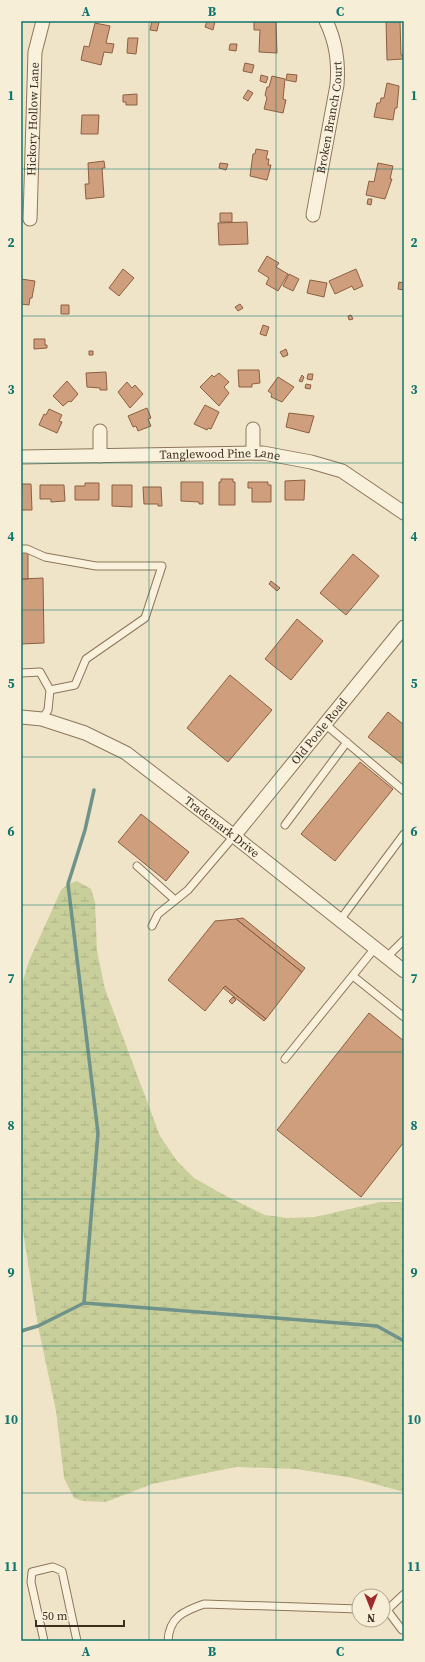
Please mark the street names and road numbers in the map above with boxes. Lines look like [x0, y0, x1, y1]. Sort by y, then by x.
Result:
street label: Broken Branch Court [313, 61, 346, 175]
street label: Hickory Hollow Lane [23, 62, 43, 176]
street label: Tanglewood Pine Lane [159, 445, 282, 464]
street label: Old Poole Road [287, 695, 351, 768]
street label: Trademark Drive [181, 793, 263, 861]

